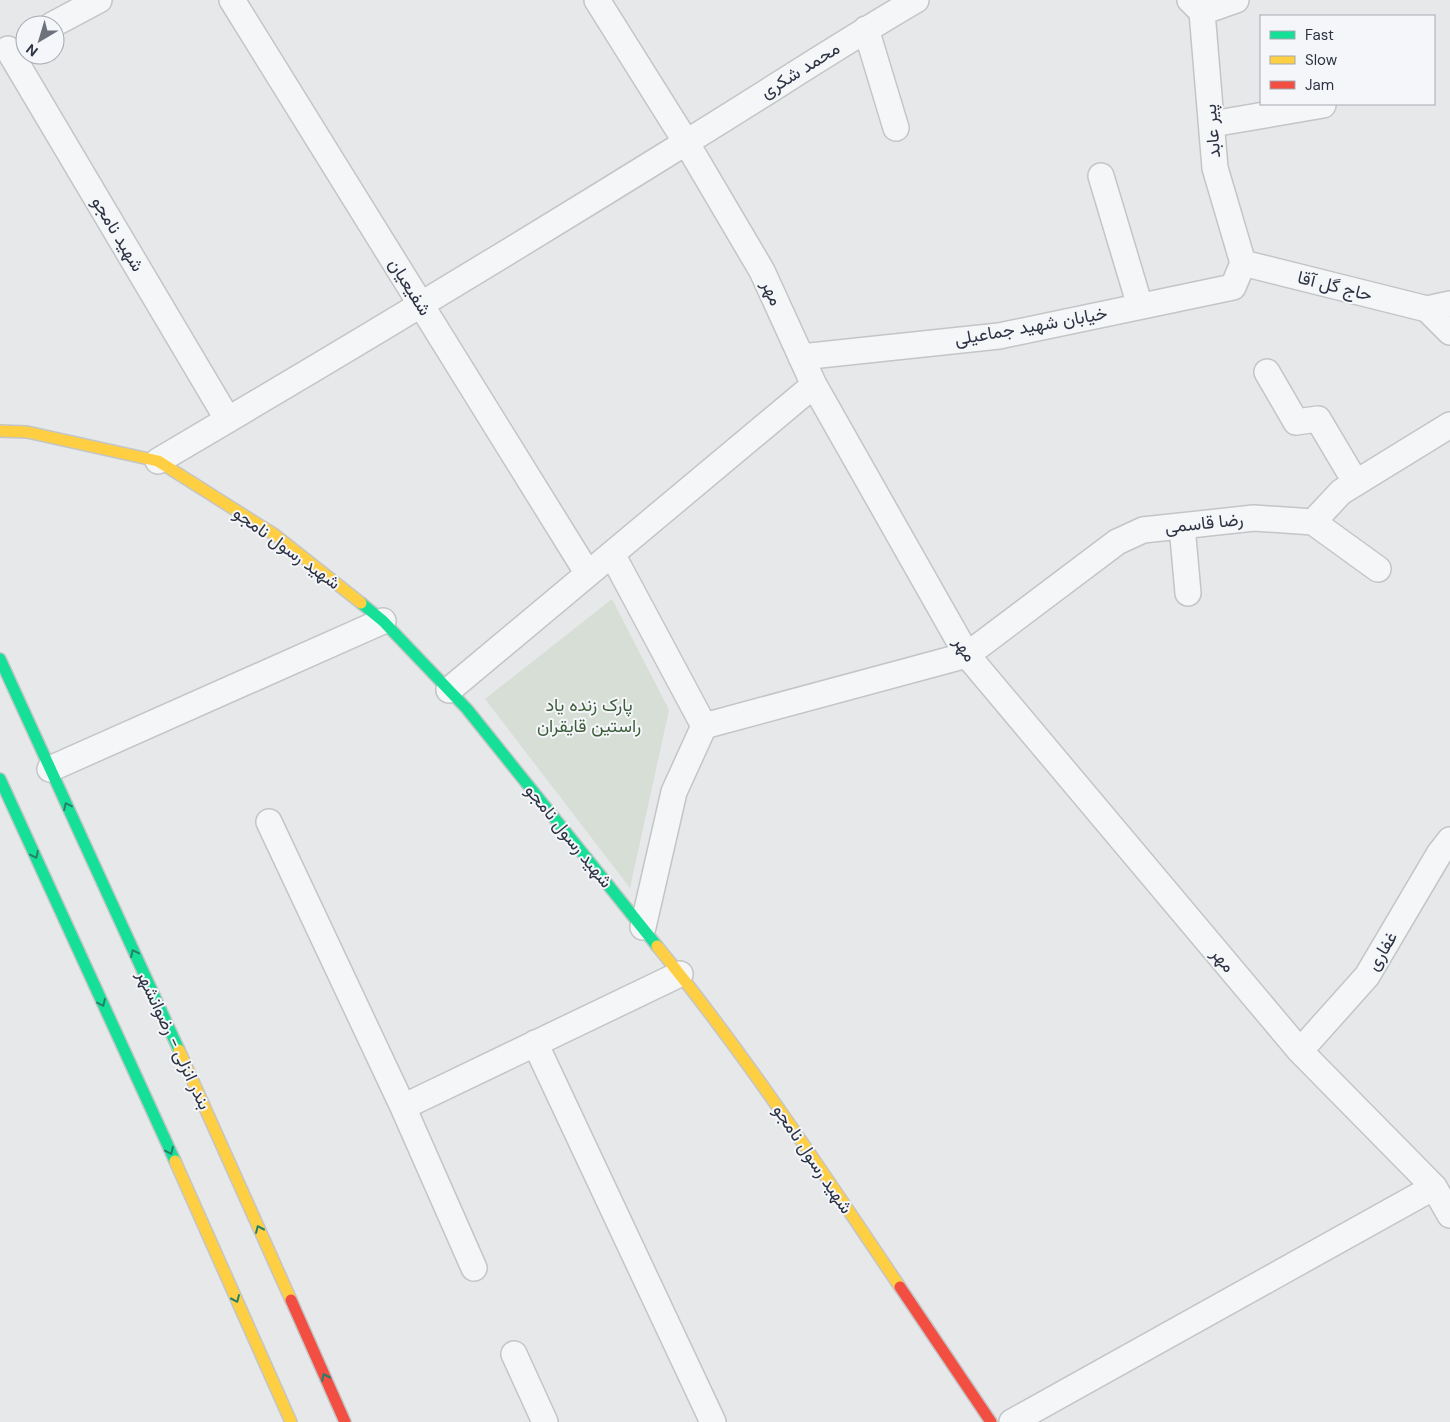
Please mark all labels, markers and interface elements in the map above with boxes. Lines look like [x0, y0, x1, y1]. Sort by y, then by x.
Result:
north arrow [15, 15, 65, 65]
legend [1260, 15, 1435, 105]
text: Fast [1305, 25, 1334, 45]
street label: محمد شکری [756, 36, 844, 104]
text: N [22, 40, 42, 60]
text: Slow [1305, 50, 1338, 70]
text: Jam [1305, 75, 1334, 95]
street label: پیر عابد [1198, 103, 1226, 159]
street label: شهید نامجو [86, 192, 150, 276]
street label: شفیعیان [383, 254, 437, 320]
street label: حاج گل آقا [1295, 265, 1375, 307]
street label: مهر [755, 276, 788, 310]
street label: خیابان شهید جماعیلی [953, 301, 1109, 351]
street label: شهید رسول نامجو [229, 501, 345, 595]
street label: رضا قاسمی [1164, 507, 1244, 539]
street label: مهر [947, 631, 982, 666]
park label: پارک زنده یاد راستین قایقران [537, 693, 641, 738]
street label: شهید رسول نامجو [520, 779, 618, 893]
one-way arrow [62, 802, 73, 811]
one-way arrow [28, 850, 39, 859]
street label: غفاری [1361, 927, 1403, 975]
street label: مهر [1205, 942, 1240, 977]
one-way arrow [131, 950, 141, 959]
street label: بندر انزلی - رضوانشهر [131, 965, 217, 1114]
one-way arrow [96, 998, 107, 1007]
street label: شهید رسول نامجو [768, 1100, 858, 1218]
one-way arrow [164, 1145, 174, 1154]
one-way arrow [255, 1225, 266, 1234]
one-way arrow [230, 1294, 241, 1303]
one-way arrow [321, 1373, 332, 1382]

